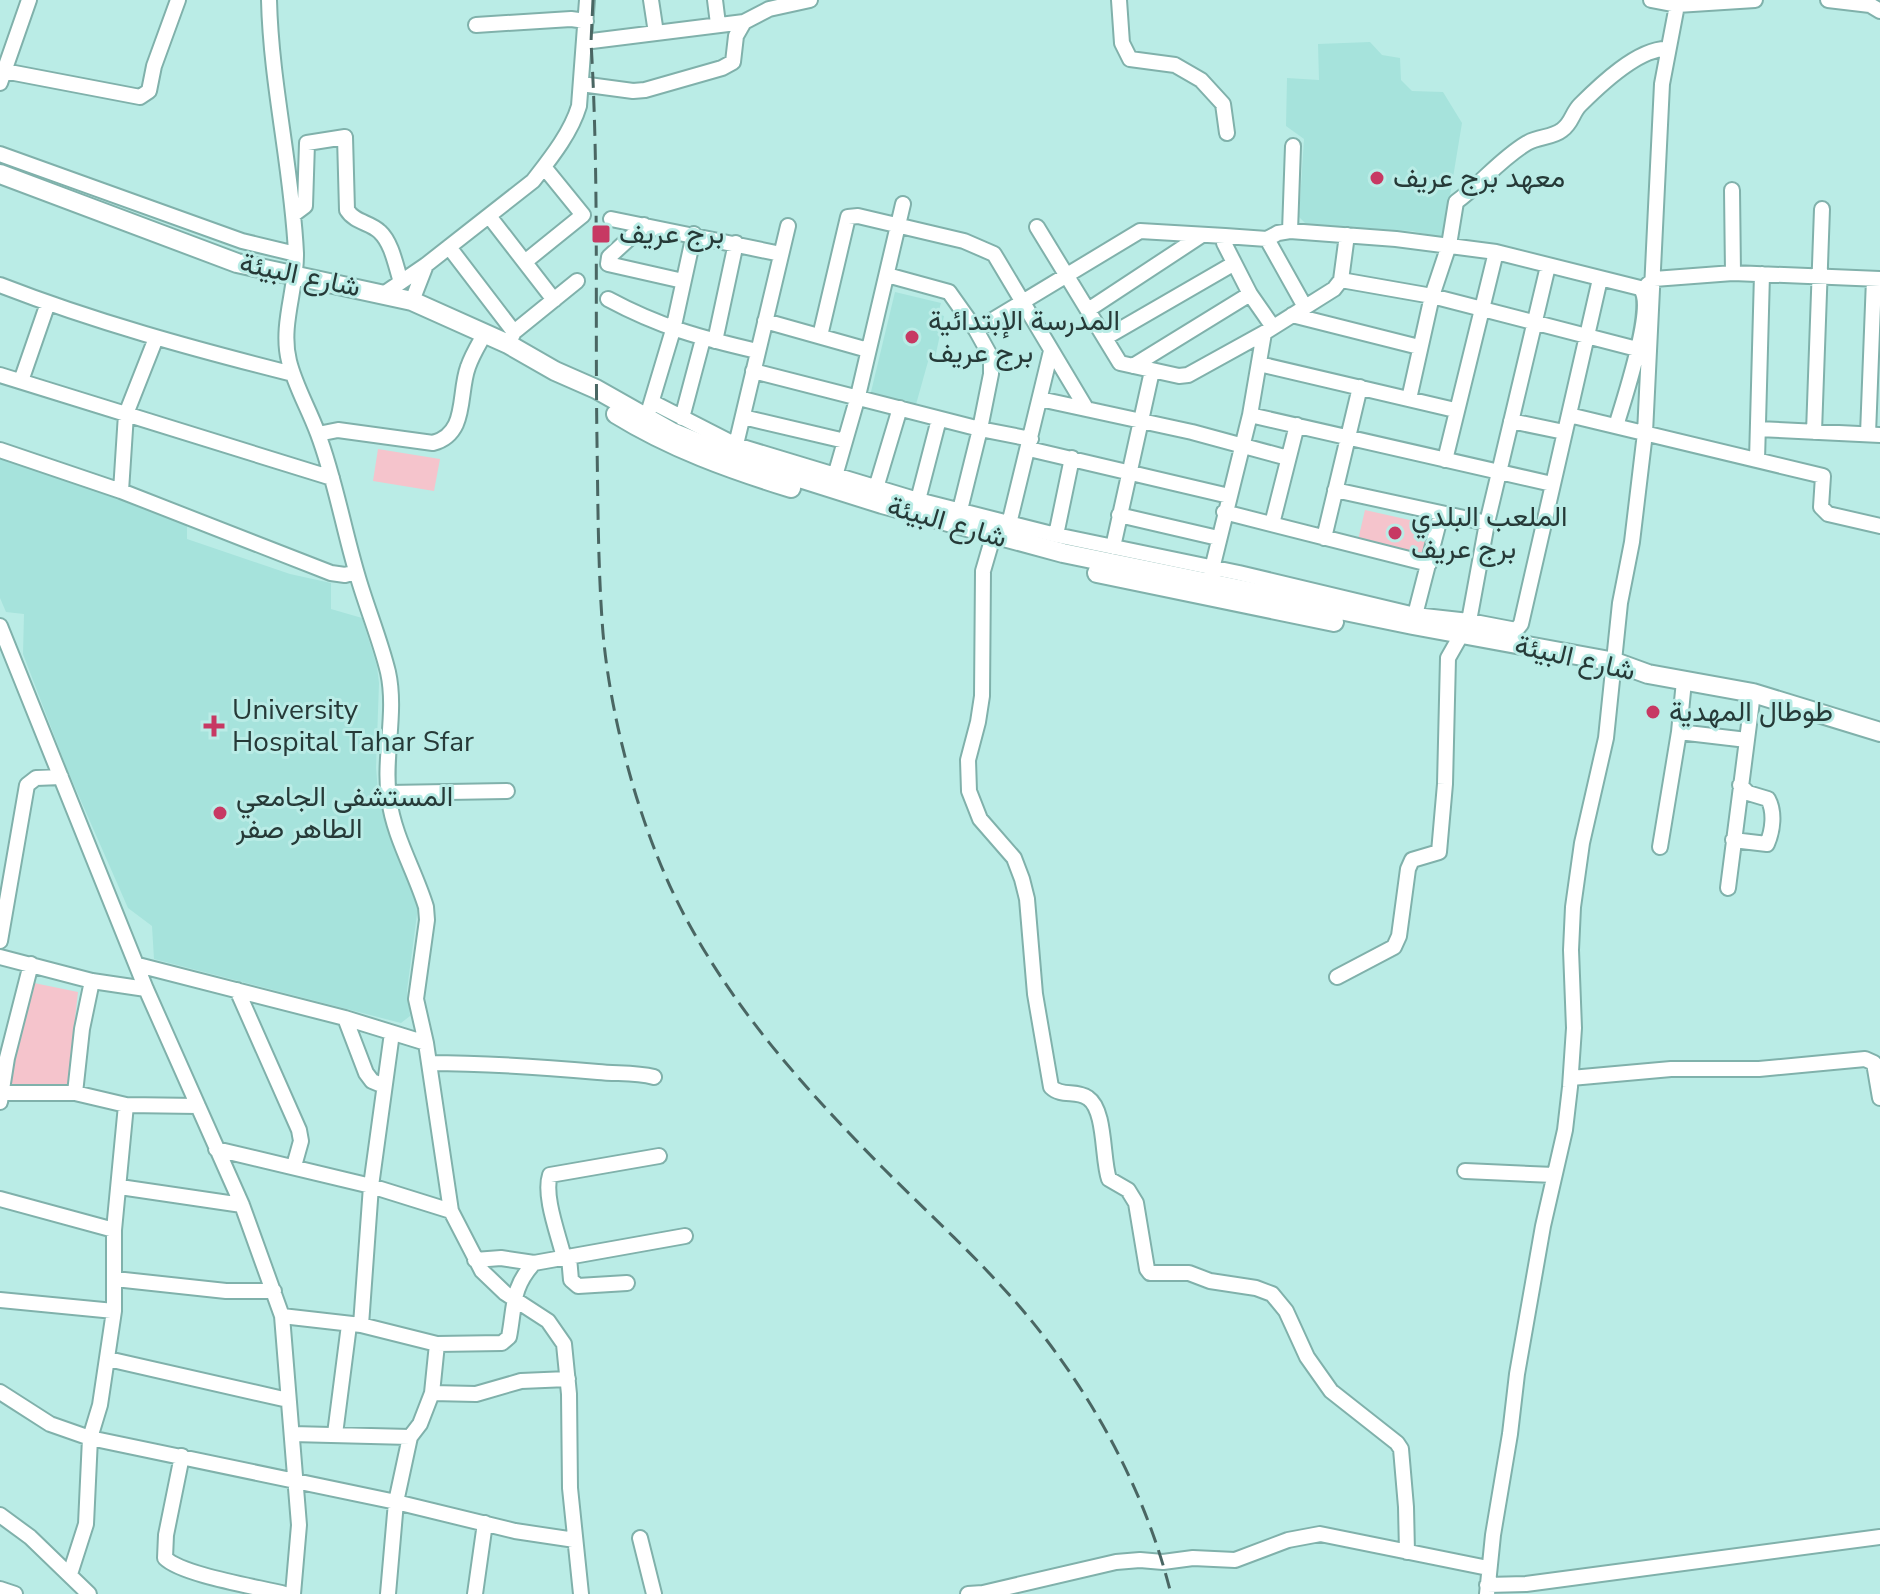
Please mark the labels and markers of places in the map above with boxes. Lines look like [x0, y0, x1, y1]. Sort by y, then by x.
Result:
place label: معهد برج عريف [1393, 159, 1565, 197]
marker: معهد برج عريف [1368, 169, 1386, 187]
place label: برج عريف [619, 215, 724, 253]
marker: برج عريف [590, 223, 612, 245]
place label: المدرسة الإبتدائية برج عريف [928, 302, 1120, 372]
marker: المدرسة الإبتدائية برج عريف [903, 328, 921, 346]
place label: الملعب البلدي برج عريف [1411, 498, 1568, 568]
marker: الملعب البلدي برج عريف [1386, 524, 1404, 542]
place label: University Hospital Tahar Sfar [232, 691, 474, 761]
place label: طوطال المهدية [1669, 693, 1833, 731]
marker: طوطال المهدية [1644, 703, 1662, 721]
marker: University Hospital Tahar Sfar [203, 715, 225, 737]
place label: المستشفى الجامعي الطاهر صفر [235, 778, 453, 848]
marker: المستشفى الجامعي الطاهر صفر [211, 804, 229, 822]

